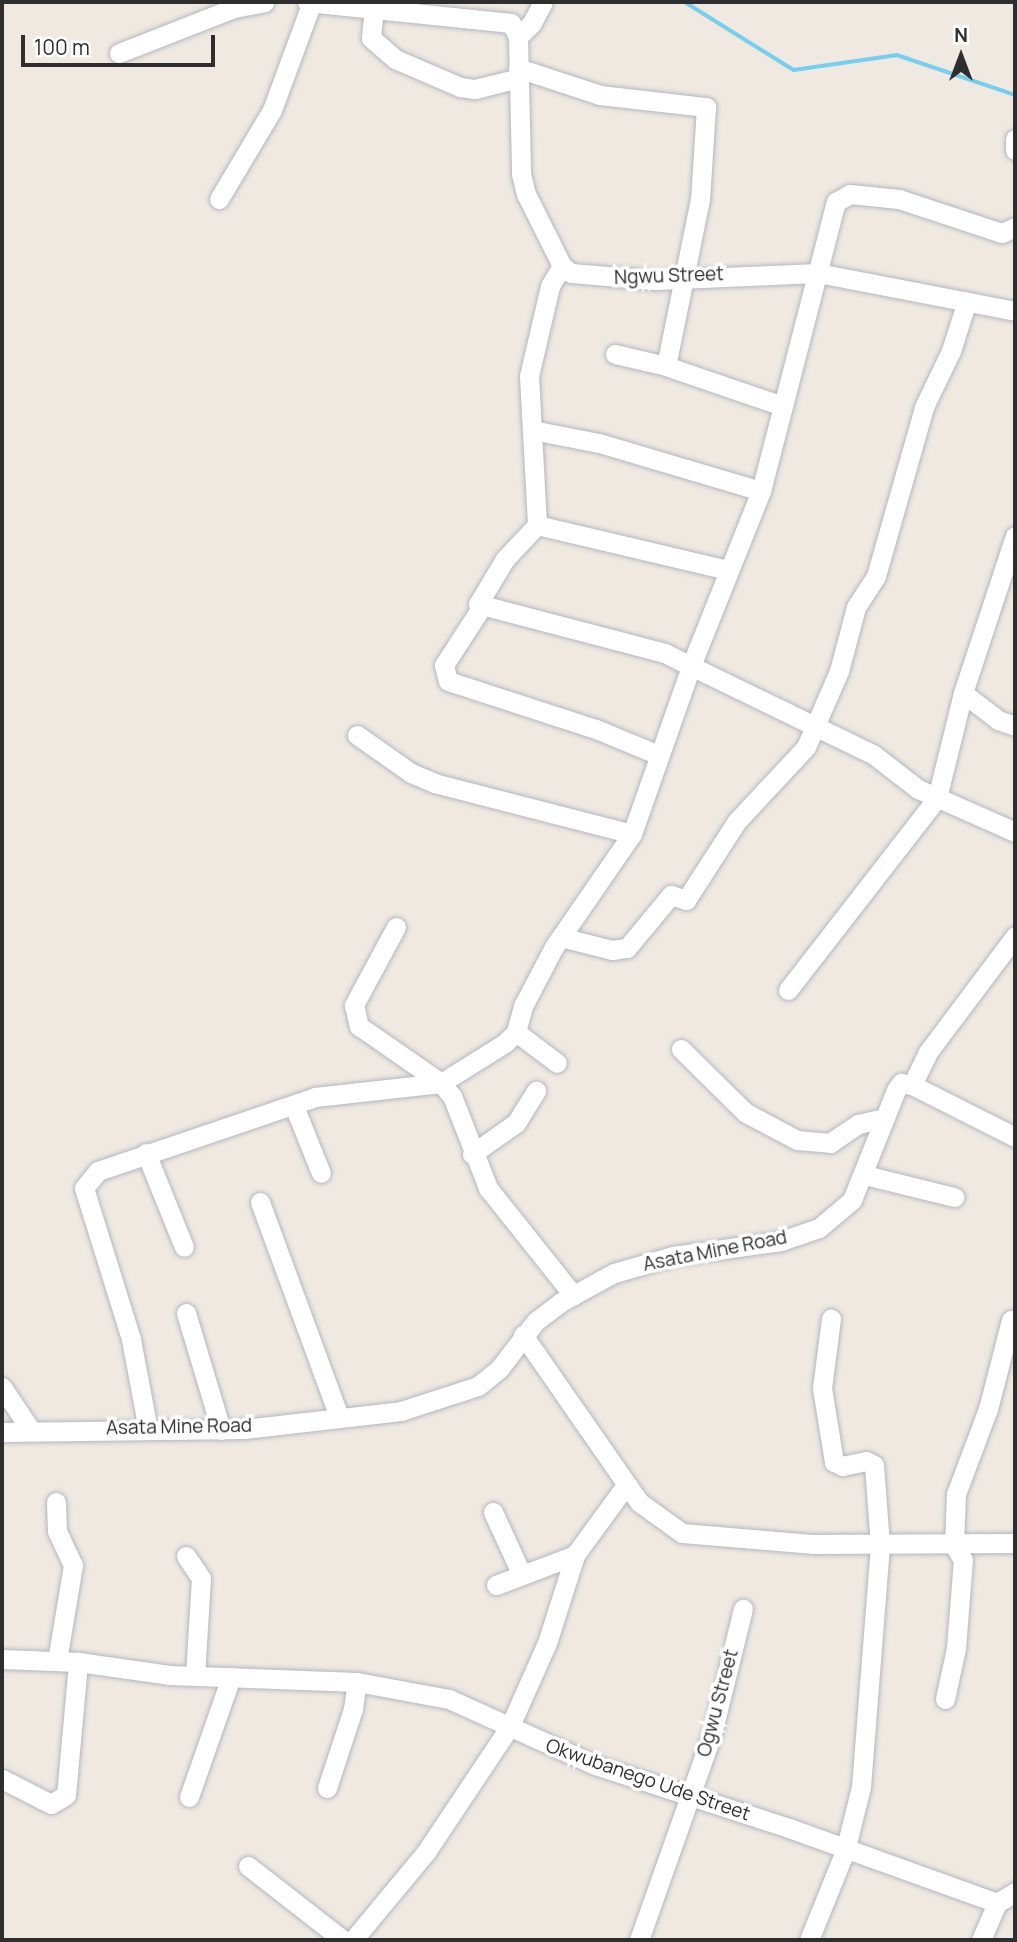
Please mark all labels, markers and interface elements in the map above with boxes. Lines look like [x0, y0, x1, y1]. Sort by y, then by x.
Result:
scale bar [24, 21, 219, 65]
north arrow [926, 21, 996, 91]
text: N [954, 22, 968, 48]
text: 100 m [34, 33, 90, 61]
street label: Ngwu Street [614, 263, 724, 289]
street label: Asata Mine Road [641, 1226, 789, 1276]
street label: Asata Mine Road [106, 1414, 252, 1440]
street label: Ogwu Street [693, 1647, 743, 1759]
street label: Okwubanego Ude Street [543, 1734, 753, 1826]

